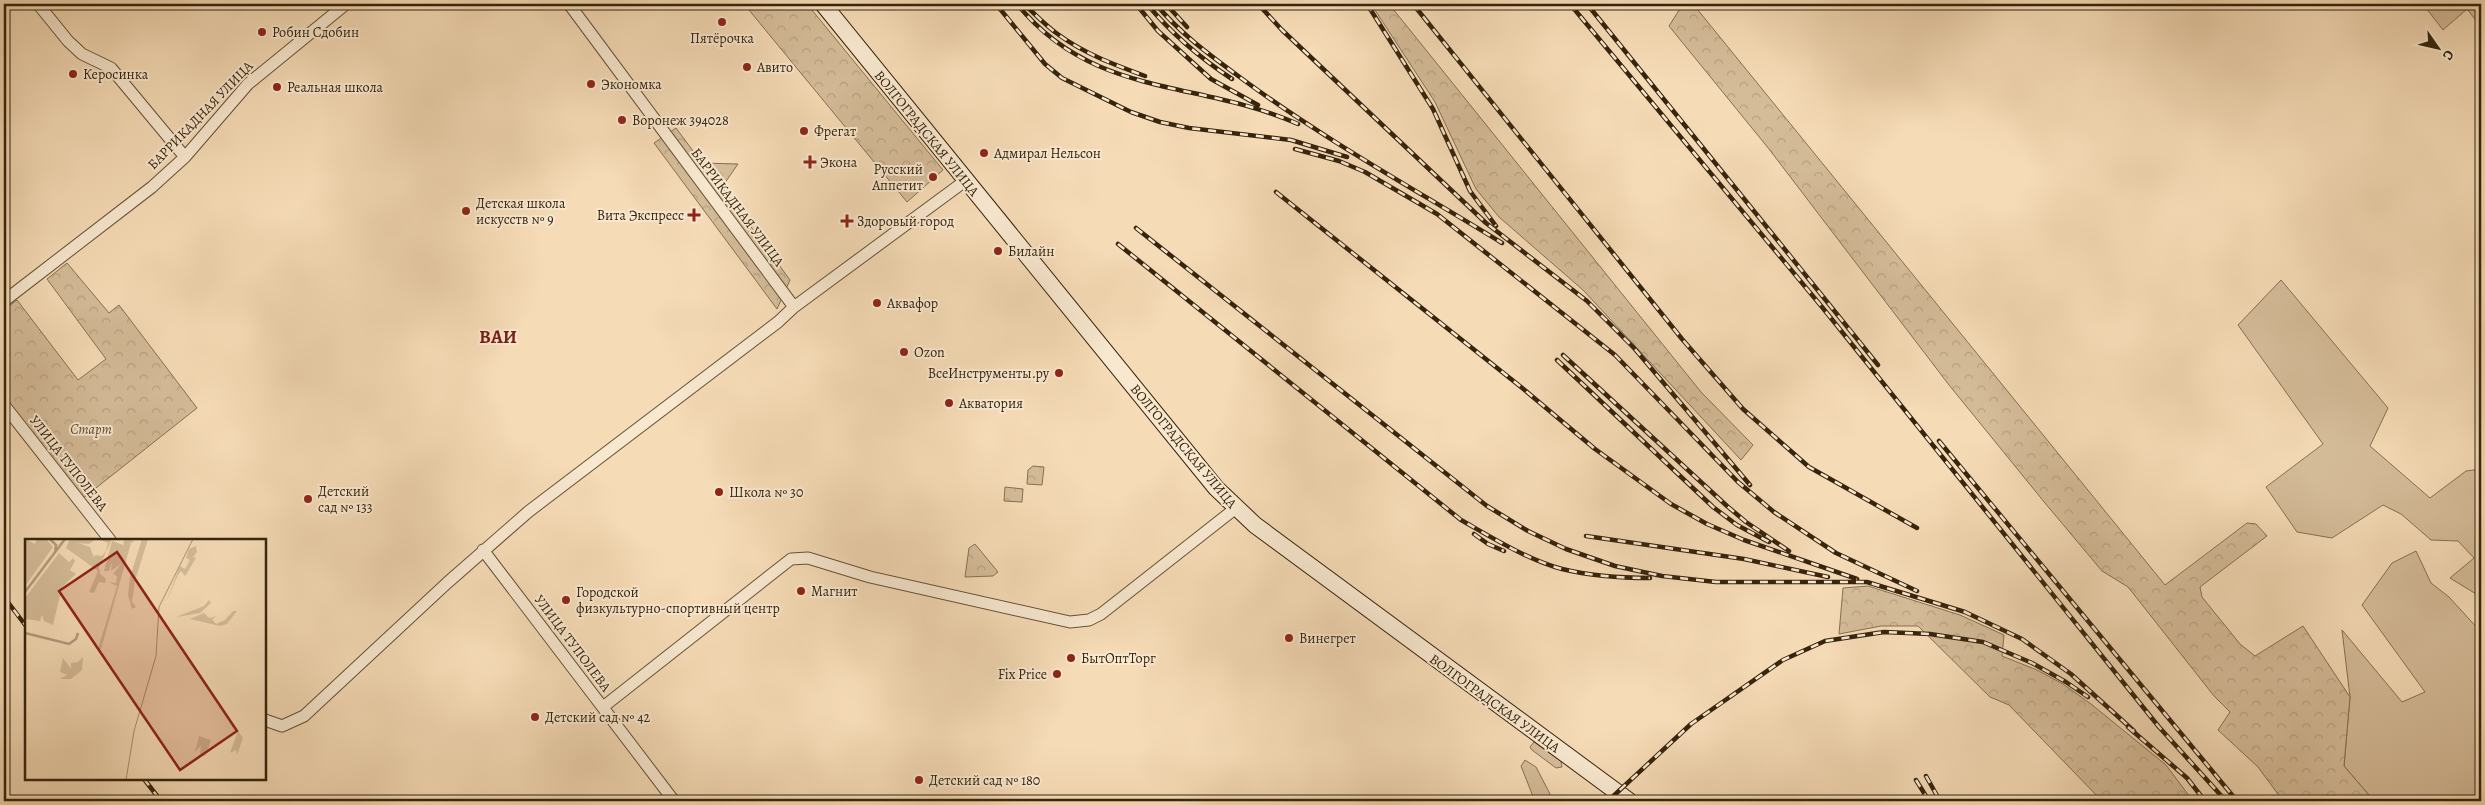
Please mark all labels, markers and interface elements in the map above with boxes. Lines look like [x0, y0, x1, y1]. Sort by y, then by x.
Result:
marker: Пятёрочка [716, 16, 728, 28]
north arrow [2412, 22, 2462, 72]
place label: Робин Сдобин [272, 23, 359, 42]
marker: Робин Сдобин [256, 26, 268, 38]
place label: Пятёрочка [690, 29, 754, 48]
text: С [2438, 46, 2459, 64]
street label: БАРРИКАДНАЯ УЛИЦА [144, 56, 258, 174]
place label: Авито [756, 58, 793, 77]
marker: Авито [741, 61, 753, 73]
place label: Керосинка [83, 65, 149, 84]
street label: ВОЛГОГРАДСКАЯ УЛИЦА [870, 66, 984, 201]
marker: Керосинка [67, 68, 79, 80]
place label: Экономка [601, 75, 662, 94]
place label: Реальная школа [287, 78, 384, 97]
marker: Экономка [585, 78, 597, 90]
marker: Реальная школа [271, 81, 283, 93]
place label: Воронеж 394028 [632, 111, 729, 130]
marker: Воронеж 394028 [616, 114, 628, 126]
place label: Фрегат [814, 122, 856, 141]
marker: Фрегат [798, 125, 810, 137]
street label: БАРРИКАДНАЯ УЛИЦА [687, 144, 789, 271]
place label: Адмирал Нельсон [993, 144, 1101, 163]
marker: Адмирал Нельсон [978, 147, 990, 159]
place label: Экона [820, 153, 858, 172]
marker: Экона [804, 156, 816, 168]
place label: Русский Аппетит [871, 160, 923, 195]
marker: Русский Аппетит [927, 171, 939, 183]
place label: Детская школа искусств № 9 [476, 194, 566, 229]
marker: Детская школа искусств № 9 [460, 205, 472, 217]
place label: Вита Экспресс [597, 206, 684, 225]
marker: Вита Экспресс [688, 209, 700, 221]
place label: Здоровый город [857, 212, 954, 231]
marker: Здоровый город [841, 215, 853, 227]
place label: Билайн [1008, 242, 1054, 261]
marker: Билайн [992, 245, 1004, 257]
place label: Аквафор [886, 294, 938, 313]
marker: Аквафор [871, 297, 883, 309]
district label: ВАИ [479, 324, 517, 350]
place label: Ozon [914, 343, 945, 362]
marker: Ozon [898, 346, 910, 358]
place label: ВсеИнструменты.ру [928, 364, 1050, 383]
marker: ВсеИнструменты.ру [1053, 367, 1065, 379]
street label: ВОЛГОГРАДСКАЯ УЛИЦА [1126, 380, 1242, 513]
place label: Акватория [958, 394, 1023, 413]
marker: Акватория [943, 397, 955, 409]
street label: УЛИЦА ТУПОЛЕВА [25, 411, 113, 516]
park label: Старт [70, 420, 112, 439]
place label: Детский сад № 133 [318, 482, 373, 517]
place label: Школа № 30 [729, 483, 803, 502]
marker: Школа № 30 [713, 486, 725, 498]
marker: Детский сад № 133 [302, 493, 314, 505]
inset map [25, 539, 266, 780]
place label: Магнит [811, 582, 858, 601]
place label: Городской физкультурно-спортивный центр [576, 583, 780, 618]
marker: Магнит [795, 585, 807, 597]
street label: УЛИЦА ТУПОЛЕВА [530, 591, 616, 696]
marker: Городской физкультурно-спортивный центр [560, 594, 572, 606]
place label: Винегрет [1299, 629, 1356, 648]
marker: Винегрет [1283, 632, 1295, 644]
place label: БытОптТорг [1081, 649, 1156, 668]
street label: ВОЛГОГРАДСКАЯ УЛИЦА [1426, 650, 1564, 758]
marker: БытОптТорг [1065, 652, 1077, 664]
place label: Fix Price [998, 665, 1047, 684]
marker: Fix Price [1051, 668, 1063, 680]
place label: Детский сад № 42 [545, 708, 651, 727]
marker: Детский сад № 42 [529, 711, 541, 723]
place label: Детский сад № 180 [929, 771, 1040, 790]
marker: Детский сад № 180 [913, 774, 925, 786]

